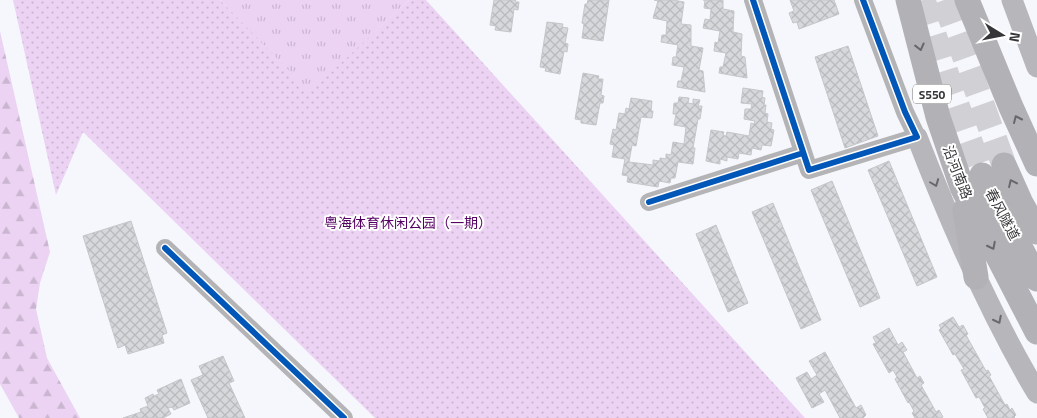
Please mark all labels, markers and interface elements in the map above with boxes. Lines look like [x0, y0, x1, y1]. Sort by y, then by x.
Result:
north arrow [977, 10, 1027, 60]
text: N [1004, 31, 1026, 44]
one-way arrow [914, 43, 925, 52]
road number: S550 [913, 85, 951, 104]
one-way arrow [1013, 116, 1023, 125]
street label: 沿河南路 [938, 142, 978, 202]
one-way arrow [929, 178, 939, 187]
one-way arrow [1008, 179, 1018, 188]
street label: 春风隧道 [981, 184, 1025, 244]
park label: 粤海体育休闲公园（一期） [324, 212, 492, 233]
one-way arrow [986, 241, 996, 250]
one-way arrow [992, 315, 1002, 324]

